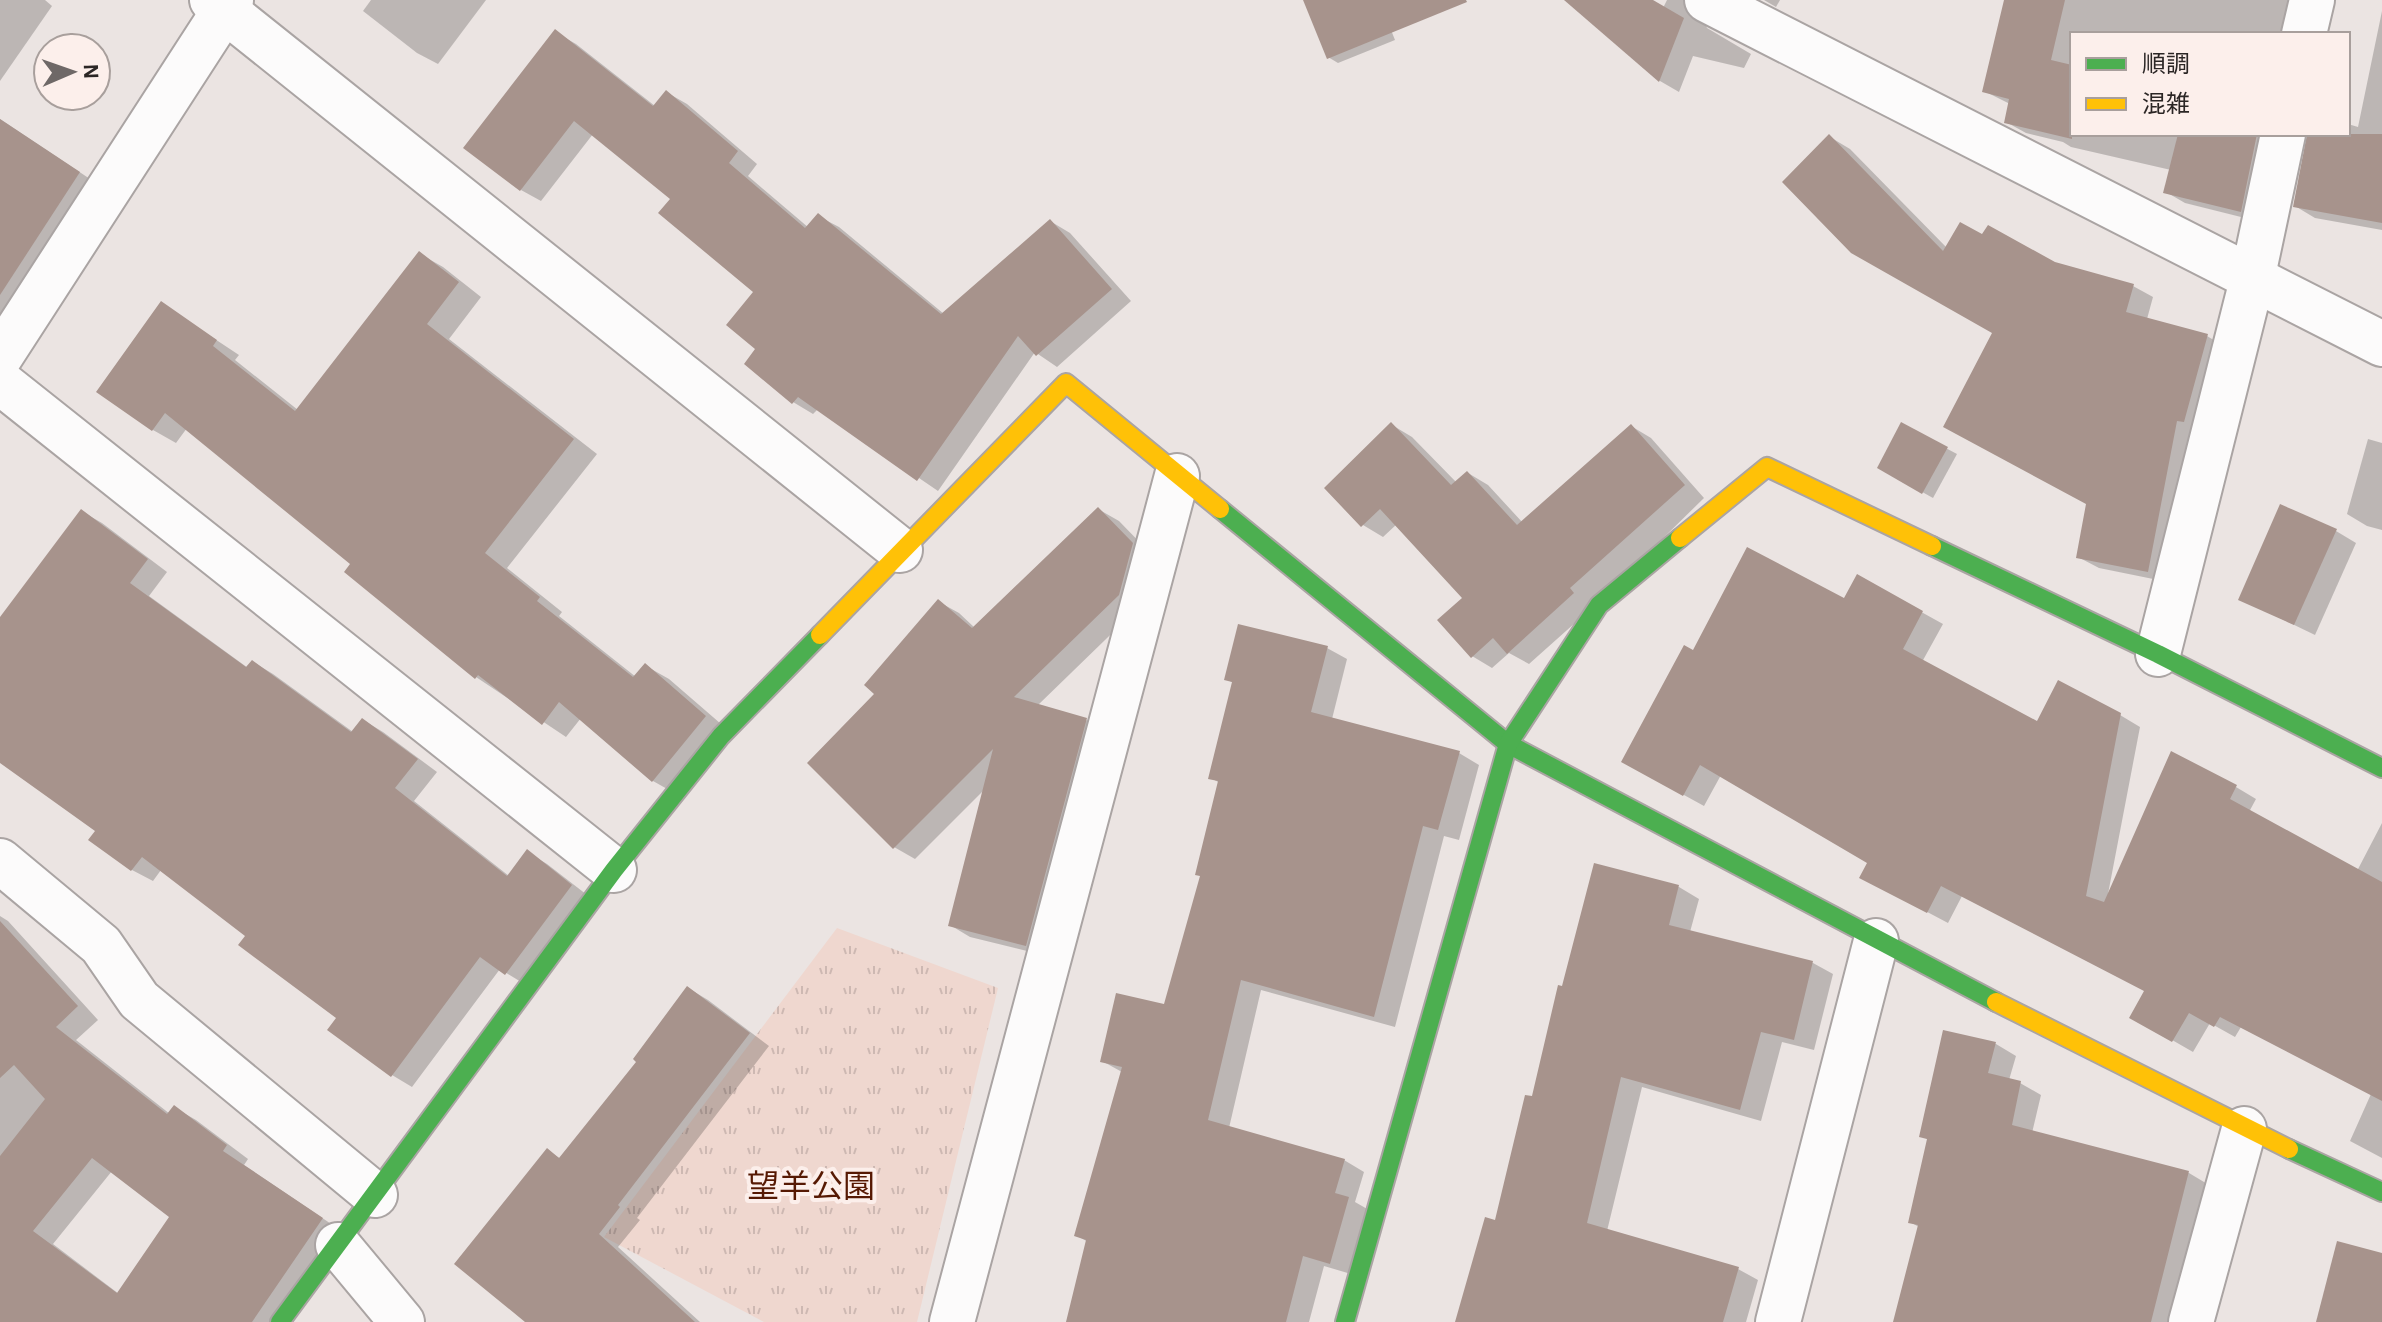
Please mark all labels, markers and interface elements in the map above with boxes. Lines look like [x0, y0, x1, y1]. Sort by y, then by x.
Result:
north arrow [32, 32, 112, 112]
legend [2070, 32, 2350, 136]
text: 順調 [2142, 52, 2190, 77]
text: N [80, 63, 102, 79]
text: 混雑 [2142, 91, 2190, 117]
park label: 望羊公園 [747, 1170, 875, 1203]

